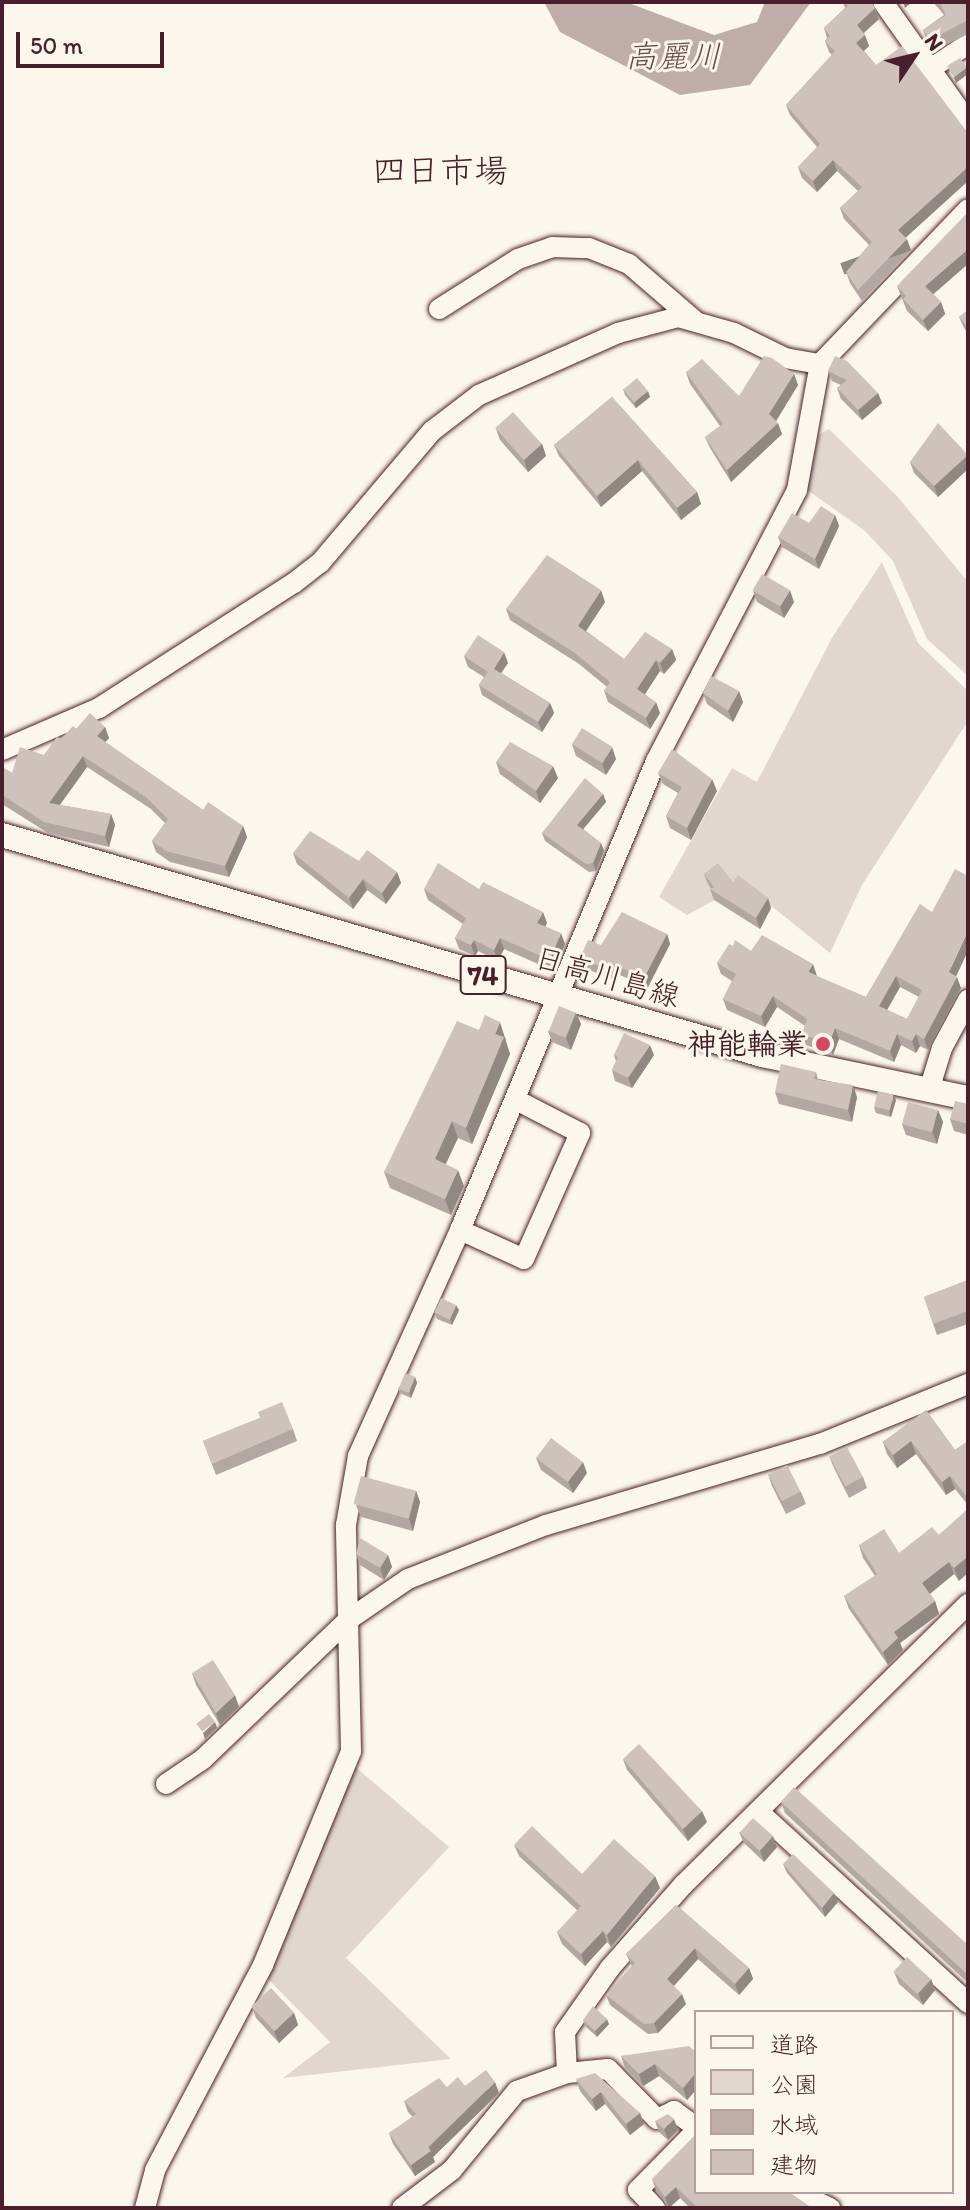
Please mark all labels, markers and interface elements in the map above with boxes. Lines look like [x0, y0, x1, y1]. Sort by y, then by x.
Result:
scale bar [20, 16, 168, 66]
north arrow [874, 16, 954, 96]
text: N [919, 28, 949, 56]
text: 50 m [30, 31, 83, 60]
water label: 高麗川 [625, 37, 721, 75]
district label: 四日市場 [372, 151, 508, 191]
street label: 日高川島線 [530, 939, 684, 1015]
road number: 74 [459, 951, 507, 999]
place label: 神能輪業 [687, 1026, 807, 1062]
marker: 神能輪業 [814, 1035, 832, 1053]
legend [694, 2010, 954, 2194]
text: 道路 [770, 2030, 818, 2059]
text: 公園 [770, 2070, 818, 2099]
text: 水域 [770, 2110, 818, 2139]
text: 建物 [770, 2150, 818, 2179]

